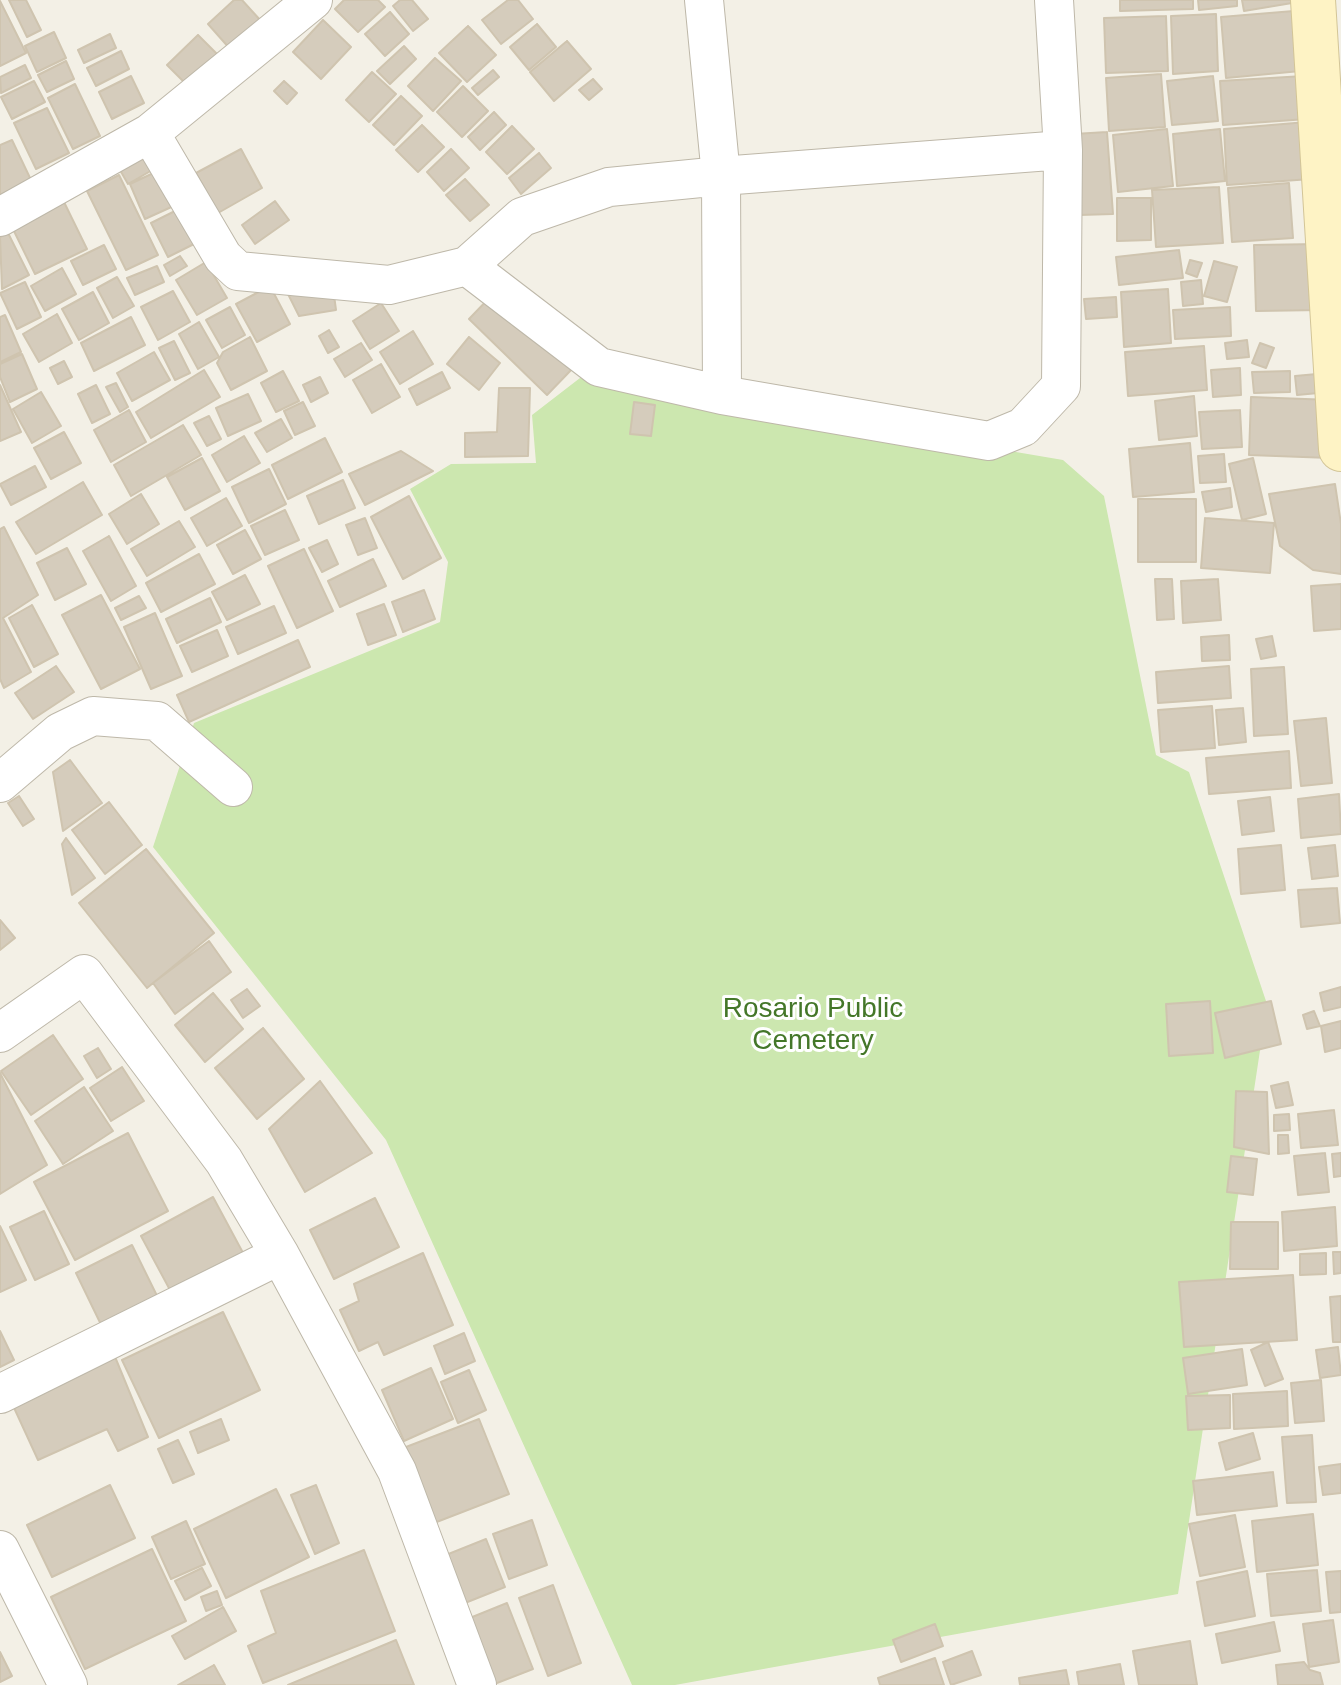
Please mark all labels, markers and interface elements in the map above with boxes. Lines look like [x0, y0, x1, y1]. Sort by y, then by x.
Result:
park label: Rosario Public Cemetery [723, 992, 903, 1058]

